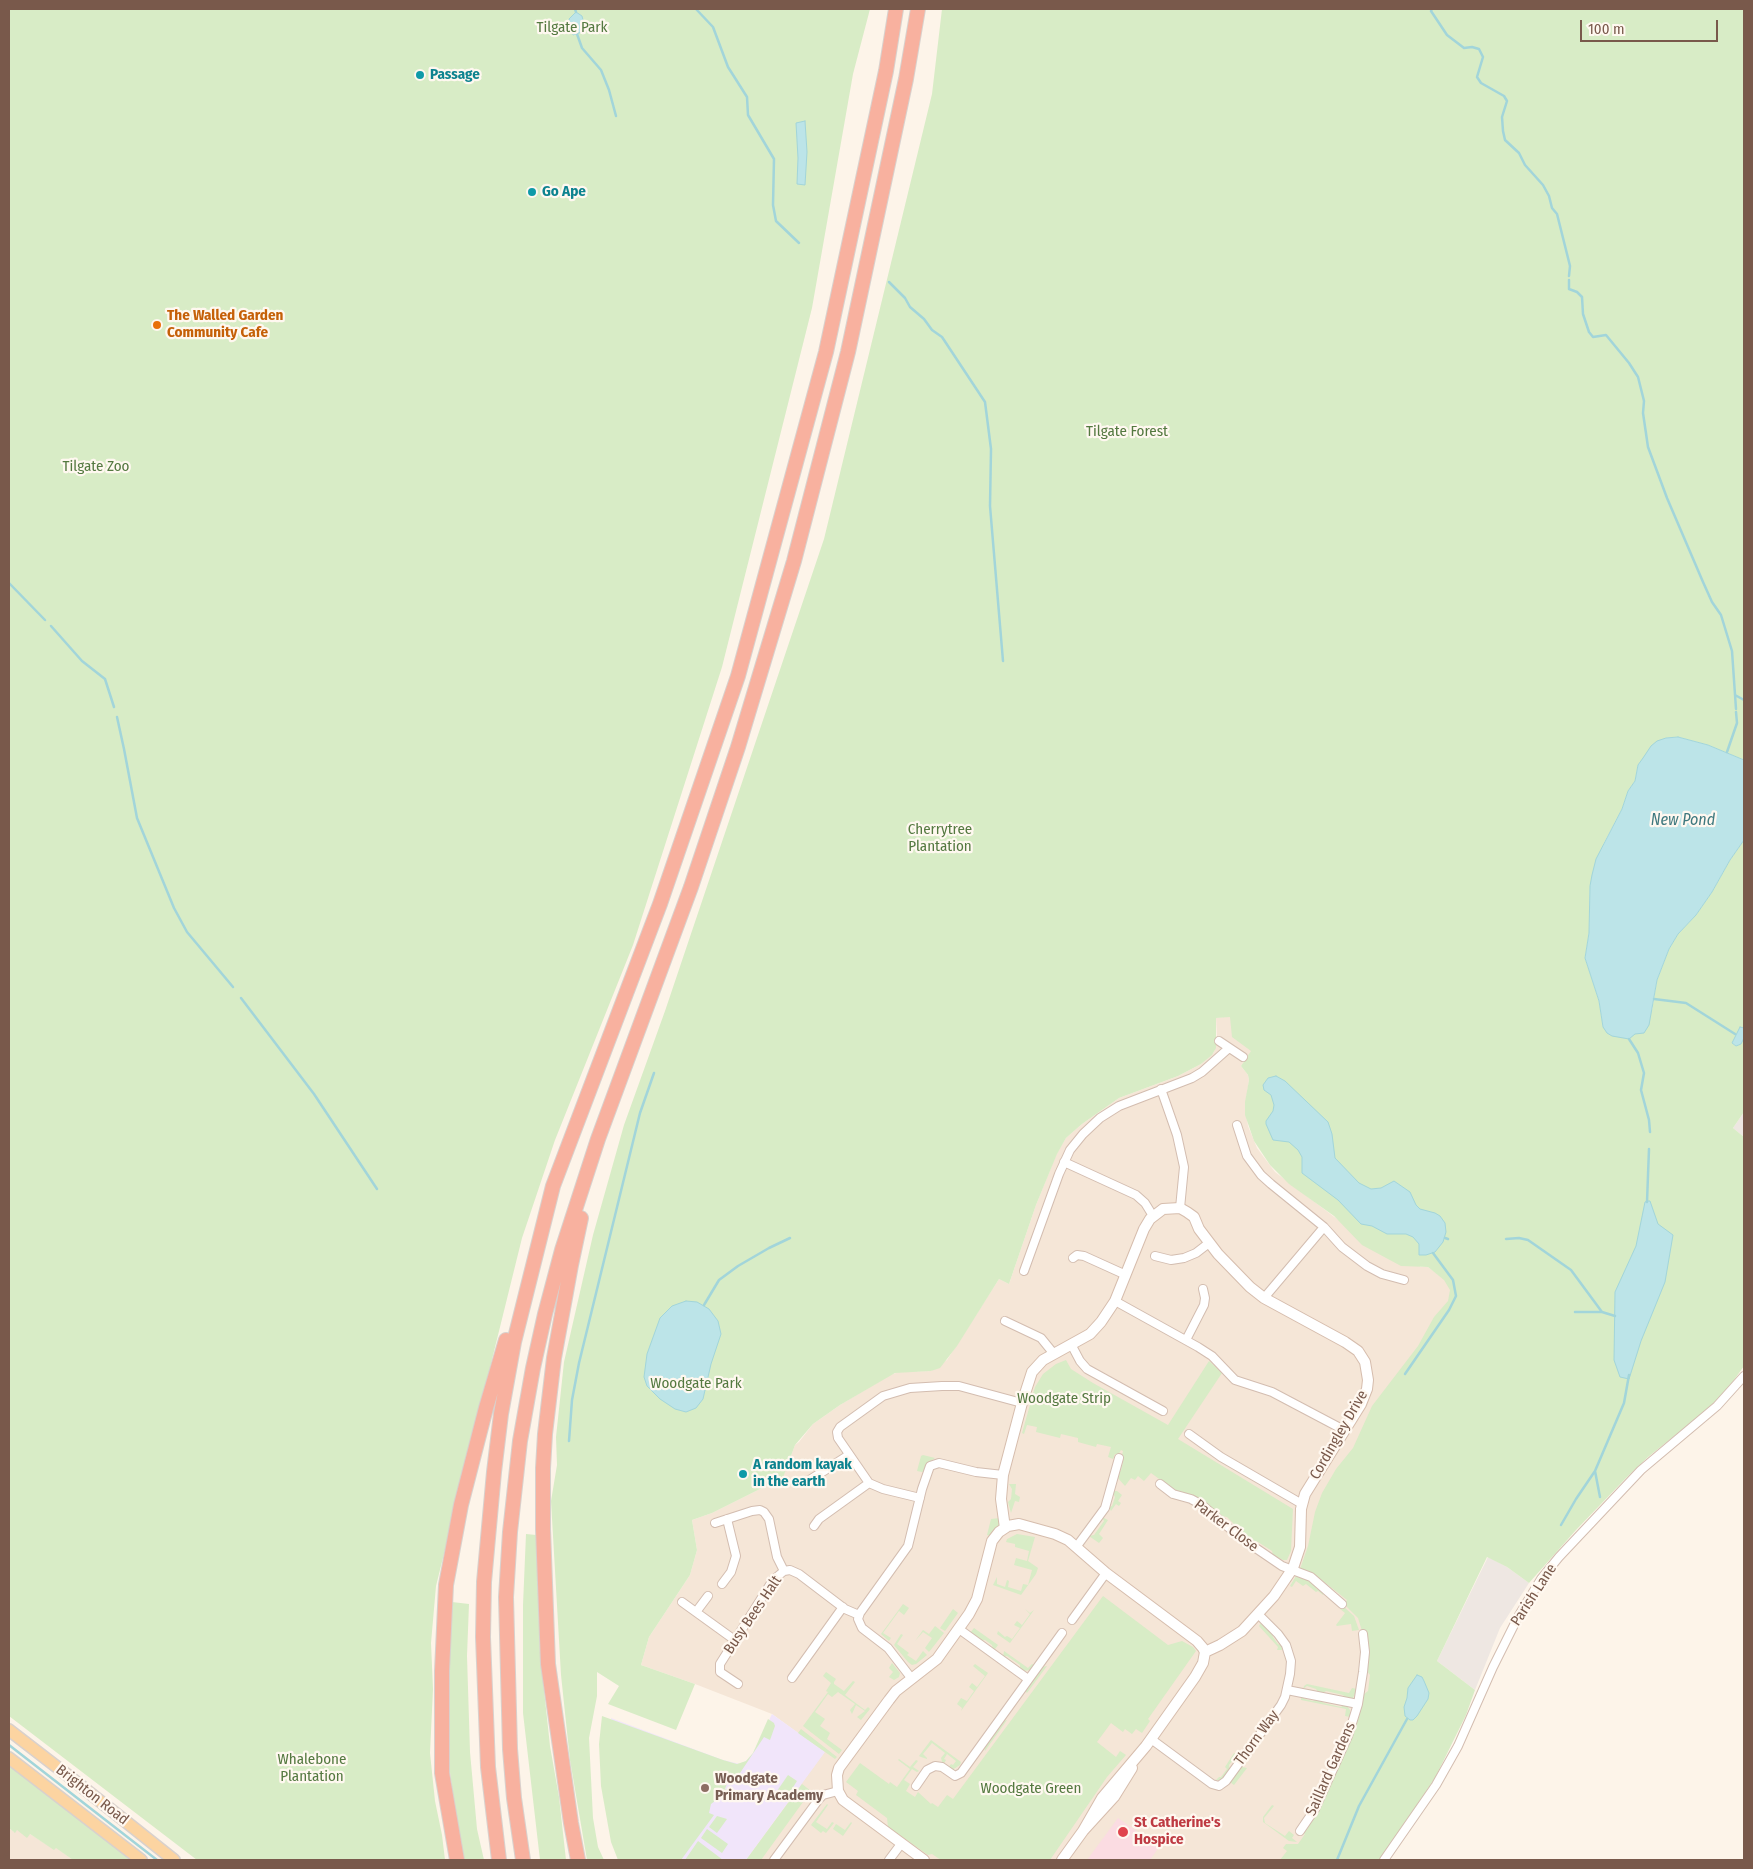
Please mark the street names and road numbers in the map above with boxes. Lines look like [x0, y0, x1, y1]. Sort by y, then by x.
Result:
street label: Cordingley Drive [1306, 1387, 1372, 1483]
street label: Parker Close [1190, 1496, 1262, 1556]
street label: Parish Lane [1507, 1561, 1561, 1629]
street label: Busy Bees Halt [720, 1572, 786, 1658]
street label: Thorn Way [1231, 1707, 1283, 1769]
street label: Saillard Gardens [1302, 1719, 1360, 1819]
street label: Brighton Road [52, 1761, 132, 1829]

